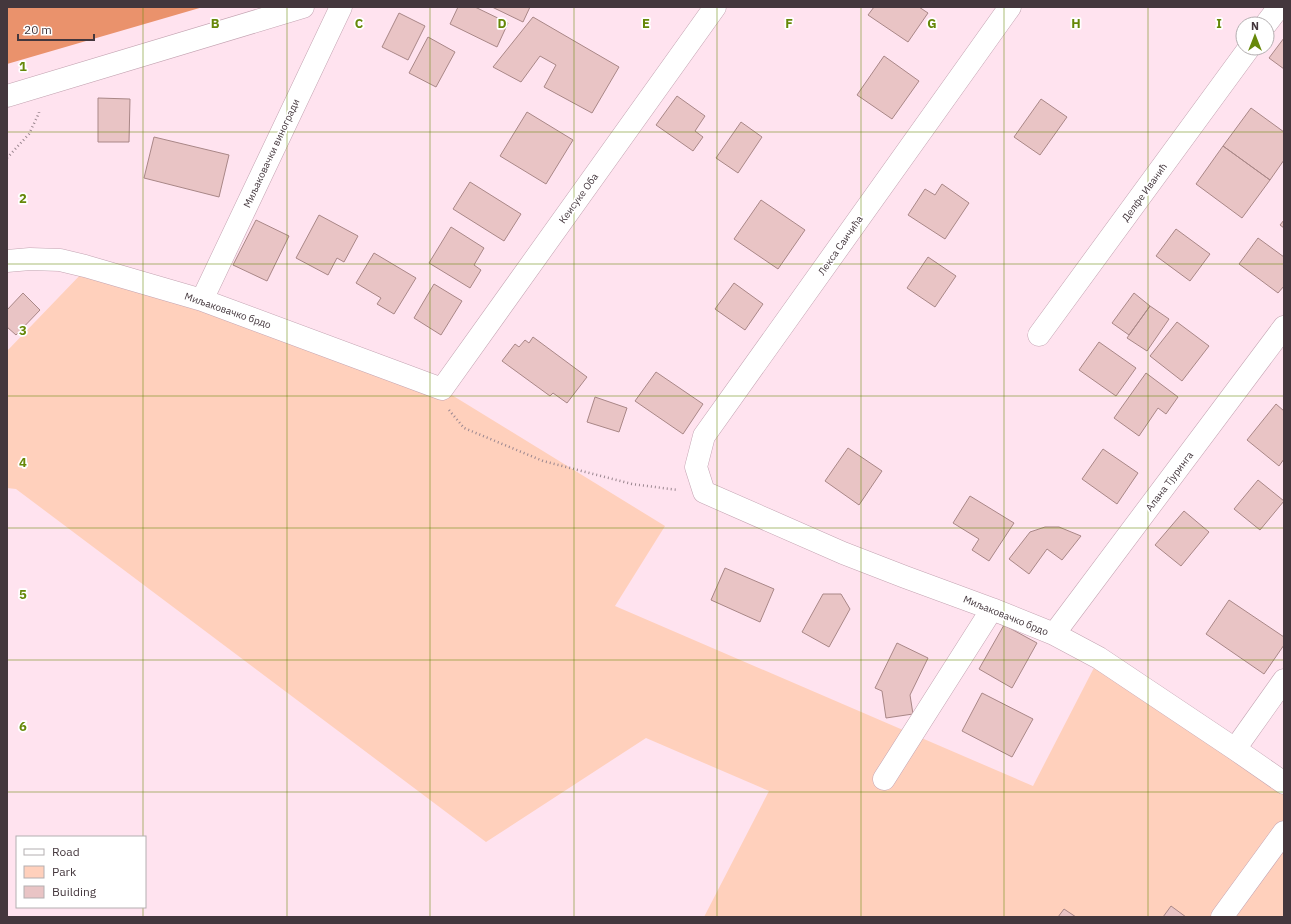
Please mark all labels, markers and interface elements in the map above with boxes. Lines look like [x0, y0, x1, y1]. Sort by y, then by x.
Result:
text: B [211, 15, 220, 32]
text: C [355, 15, 364, 32]
text: D [497, 15, 507, 32]
text: E [642, 15, 650, 32]
text: F [785, 15, 793, 32]
text: G [927, 15, 937, 32]
text: H [1071, 15, 1081, 32]
text: I [1216, 15, 1222, 32]
scale bar [18, 16, 94, 42]
north arrow [1235, 16, 1275, 56]
text: N [1251, 19, 1259, 33]
text: 20 m [24, 22, 52, 37]
text: 1 [19, 58, 27, 75]
street label: Миљаковачки виногради [240, 97, 302, 210]
street label: Делфе Иванић [1119, 161, 1170, 224]
street label: Кеисуке Оба [556, 170, 601, 226]
text: 2 [19, 190, 27, 207]
street label: Лекса Саичића [815, 212, 866, 278]
street label: Миљаковачко брдо [183, 290, 273, 332]
text: 3 [19, 322, 27, 339]
street label: Алана Тјуринга [1143, 448, 1196, 514]
text: 4 [19, 454, 27, 471]
text: 5 [19, 586, 27, 603]
street label: Миљаковачко брдо [961, 592, 1051, 639]
text: 6 [19, 718, 27, 735]
legend [16, 836, 146, 908]
text: Road [52, 844, 80, 859]
text: Park [52, 864, 77, 879]
text: Building [52, 884, 97, 899]

